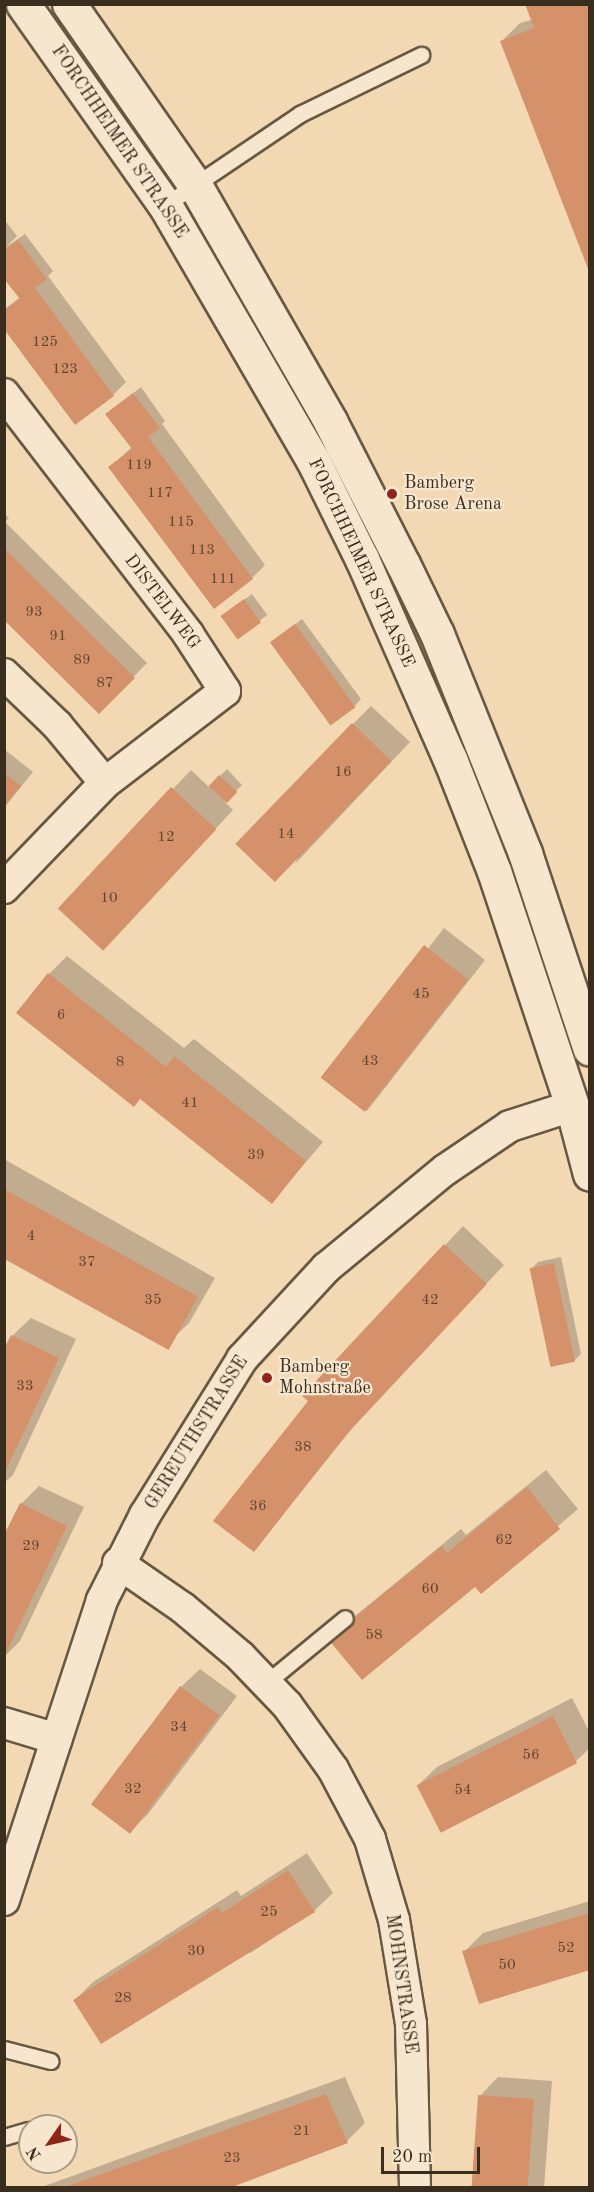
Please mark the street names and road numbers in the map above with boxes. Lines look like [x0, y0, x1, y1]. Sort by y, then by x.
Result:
street label: FORCHHEIMER STRASSE [46, 41, 192, 243]
street label: FORCHHEIMER STRASSE [303, 455, 419, 671]
street label: DISTELWEG [119, 550, 205, 654]
street label: GEREUTHSTRASSE [141, 1352, 253, 1514]
street label: MOHNSTRASSE [380, 1913, 422, 2055]

